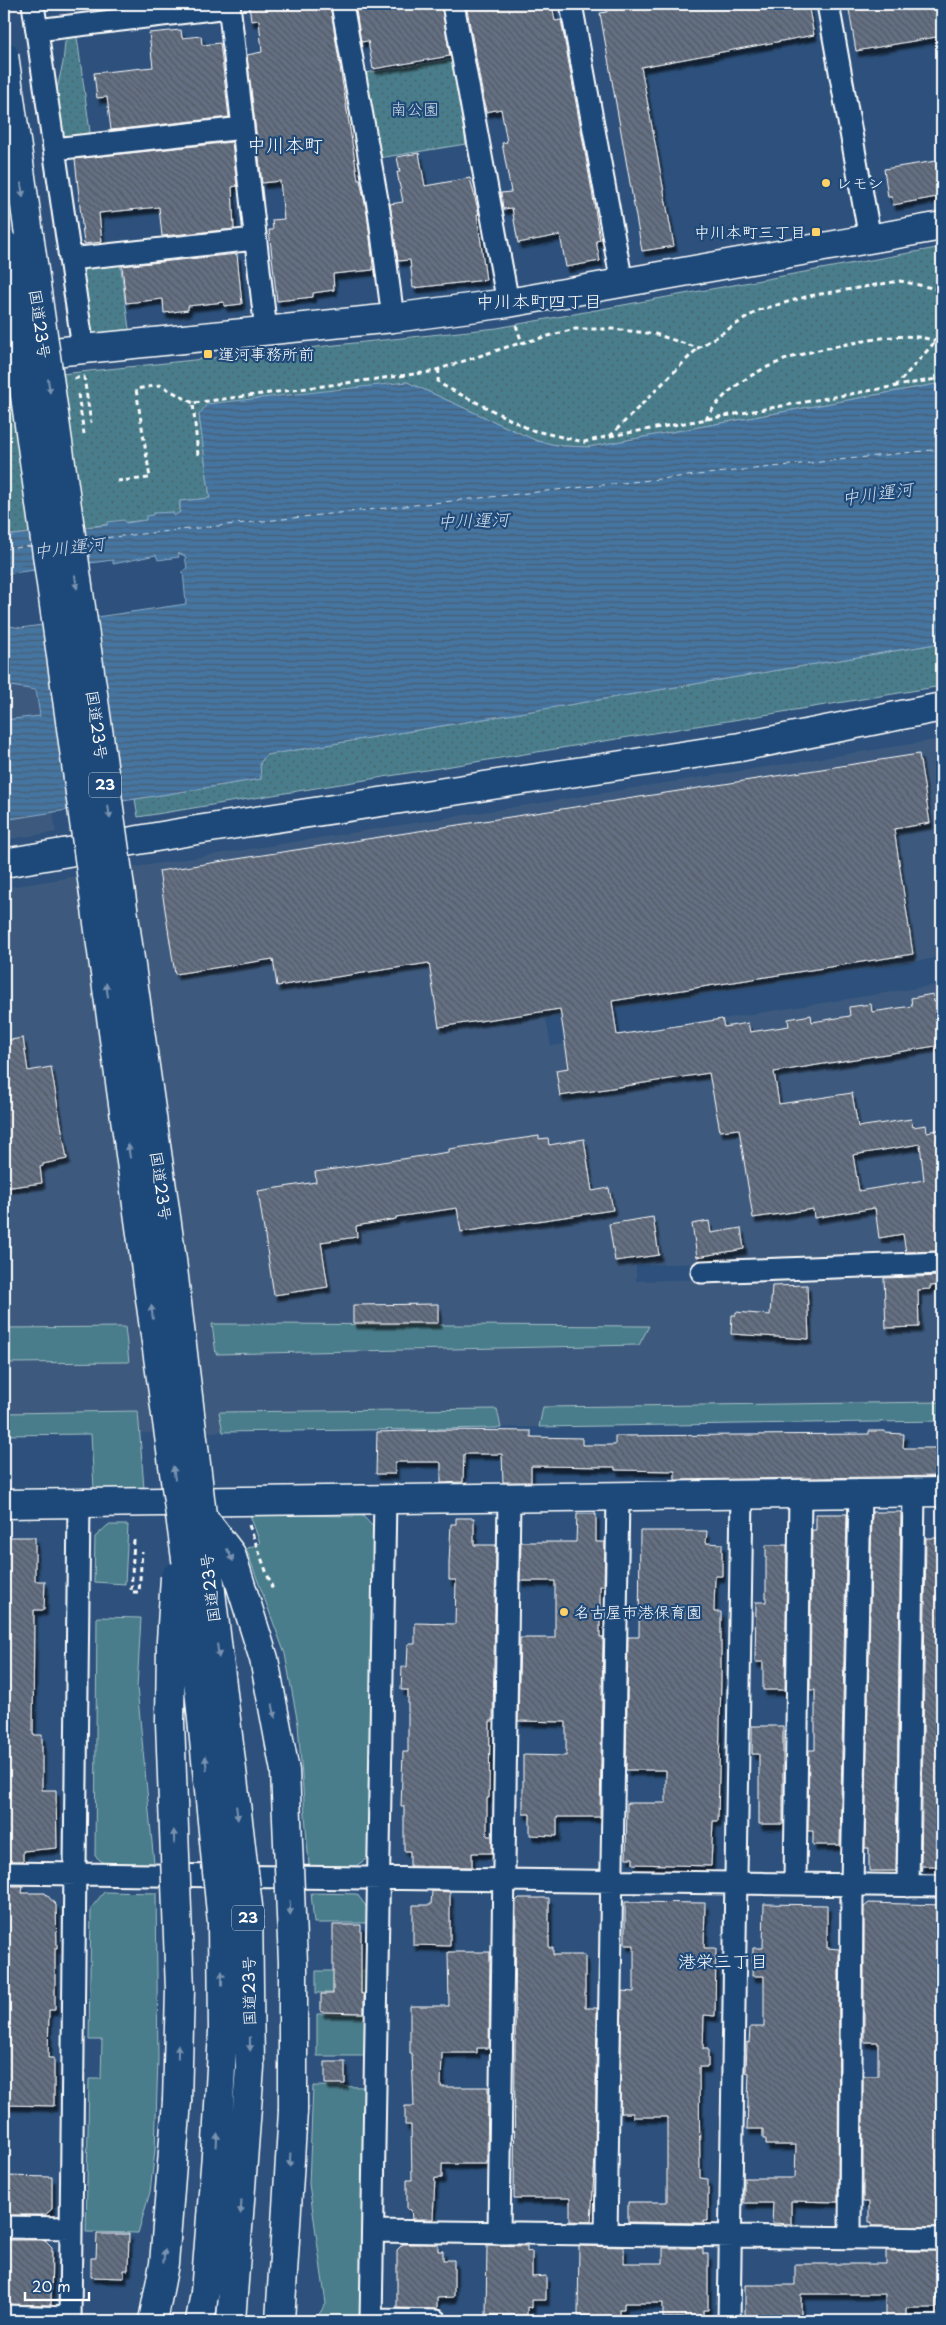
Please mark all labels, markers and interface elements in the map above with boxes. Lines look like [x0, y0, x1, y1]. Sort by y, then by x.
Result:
park label: 南公園 [391, 96, 439, 120]
district label: 中川本町 [247, 130, 323, 158]
place label: レモン [836, 170, 884, 194]
marker: レモン [820, 177, 832, 189]
one-way arrow [18, 183, 26, 199]
place label: 中川本町三丁目 [694, 219, 806, 243]
marker: 中川本町三丁目 [810, 226, 822, 238]
district label: 中川本町四丁目 [476, 287, 602, 314]
street label: 国道23号 [24, 288, 58, 360]
place label: 運河事務所前 [218, 341, 314, 365]
marker: 運河事務所前 [202, 348, 214, 360]
one-way arrow [45, 378, 53, 394]
water label: 中川運河 [839, 474, 917, 511]
water label: 中川運河 [436, 505, 512, 534]
water label: 中川運河 [31, 528, 109, 564]
one-way arrow [73, 574, 81, 590]
street label: 国道23号 [81, 689, 115, 761]
road number: 23 [89, 772, 121, 798]
one-way arrow [105, 804, 113, 820]
one-way arrow [102, 981, 110, 997]
one-way arrow [125, 1142, 133, 1158]
street label: 国道23号 [145, 1150, 179, 1222]
one-way arrow [147, 1303, 155, 1319]
one-way arrow [170, 1464, 178, 1480]
one-way arrow [226, 1548, 234, 1563]
street label: 国道23号 [193, 1552, 225, 1624]
place label: 名古屋市港保育園 [574, 1599, 702, 1623]
marker: 名古屋市港保育園 [558, 1606, 570, 1618]
one-way arrow [214, 1644, 222, 1660]
one-way arrow [270, 1704, 278, 1720]
one-way arrow [202, 1755, 210, 1771]
one-way arrow [233, 1805, 241, 1821]
one-way arrow [170, 1829, 178, 1845]
one-way arrow [287, 1900, 295, 1916]
road number: 23 [232, 1906, 264, 1930]
district label: 港栄三丁目 [678, 1947, 768, 1974]
street label: 国道23号 [235, 1956, 261, 2026]
one-way arrow [218, 1969, 226, 1985]
one-way arrow [246, 2037, 254, 2053]
one-way arrow [175, 2044, 183, 2060]
one-way arrow [214, 2132, 222, 2148]
one-way arrow [286, 2152, 294, 2168]
one-way arrow [236, 2199, 244, 2215]
one-way arrow [160, 2248, 168, 2264]
scale bar [25, 2270, 89, 2302]
text: 20 m [32, 2274, 71, 2297]

